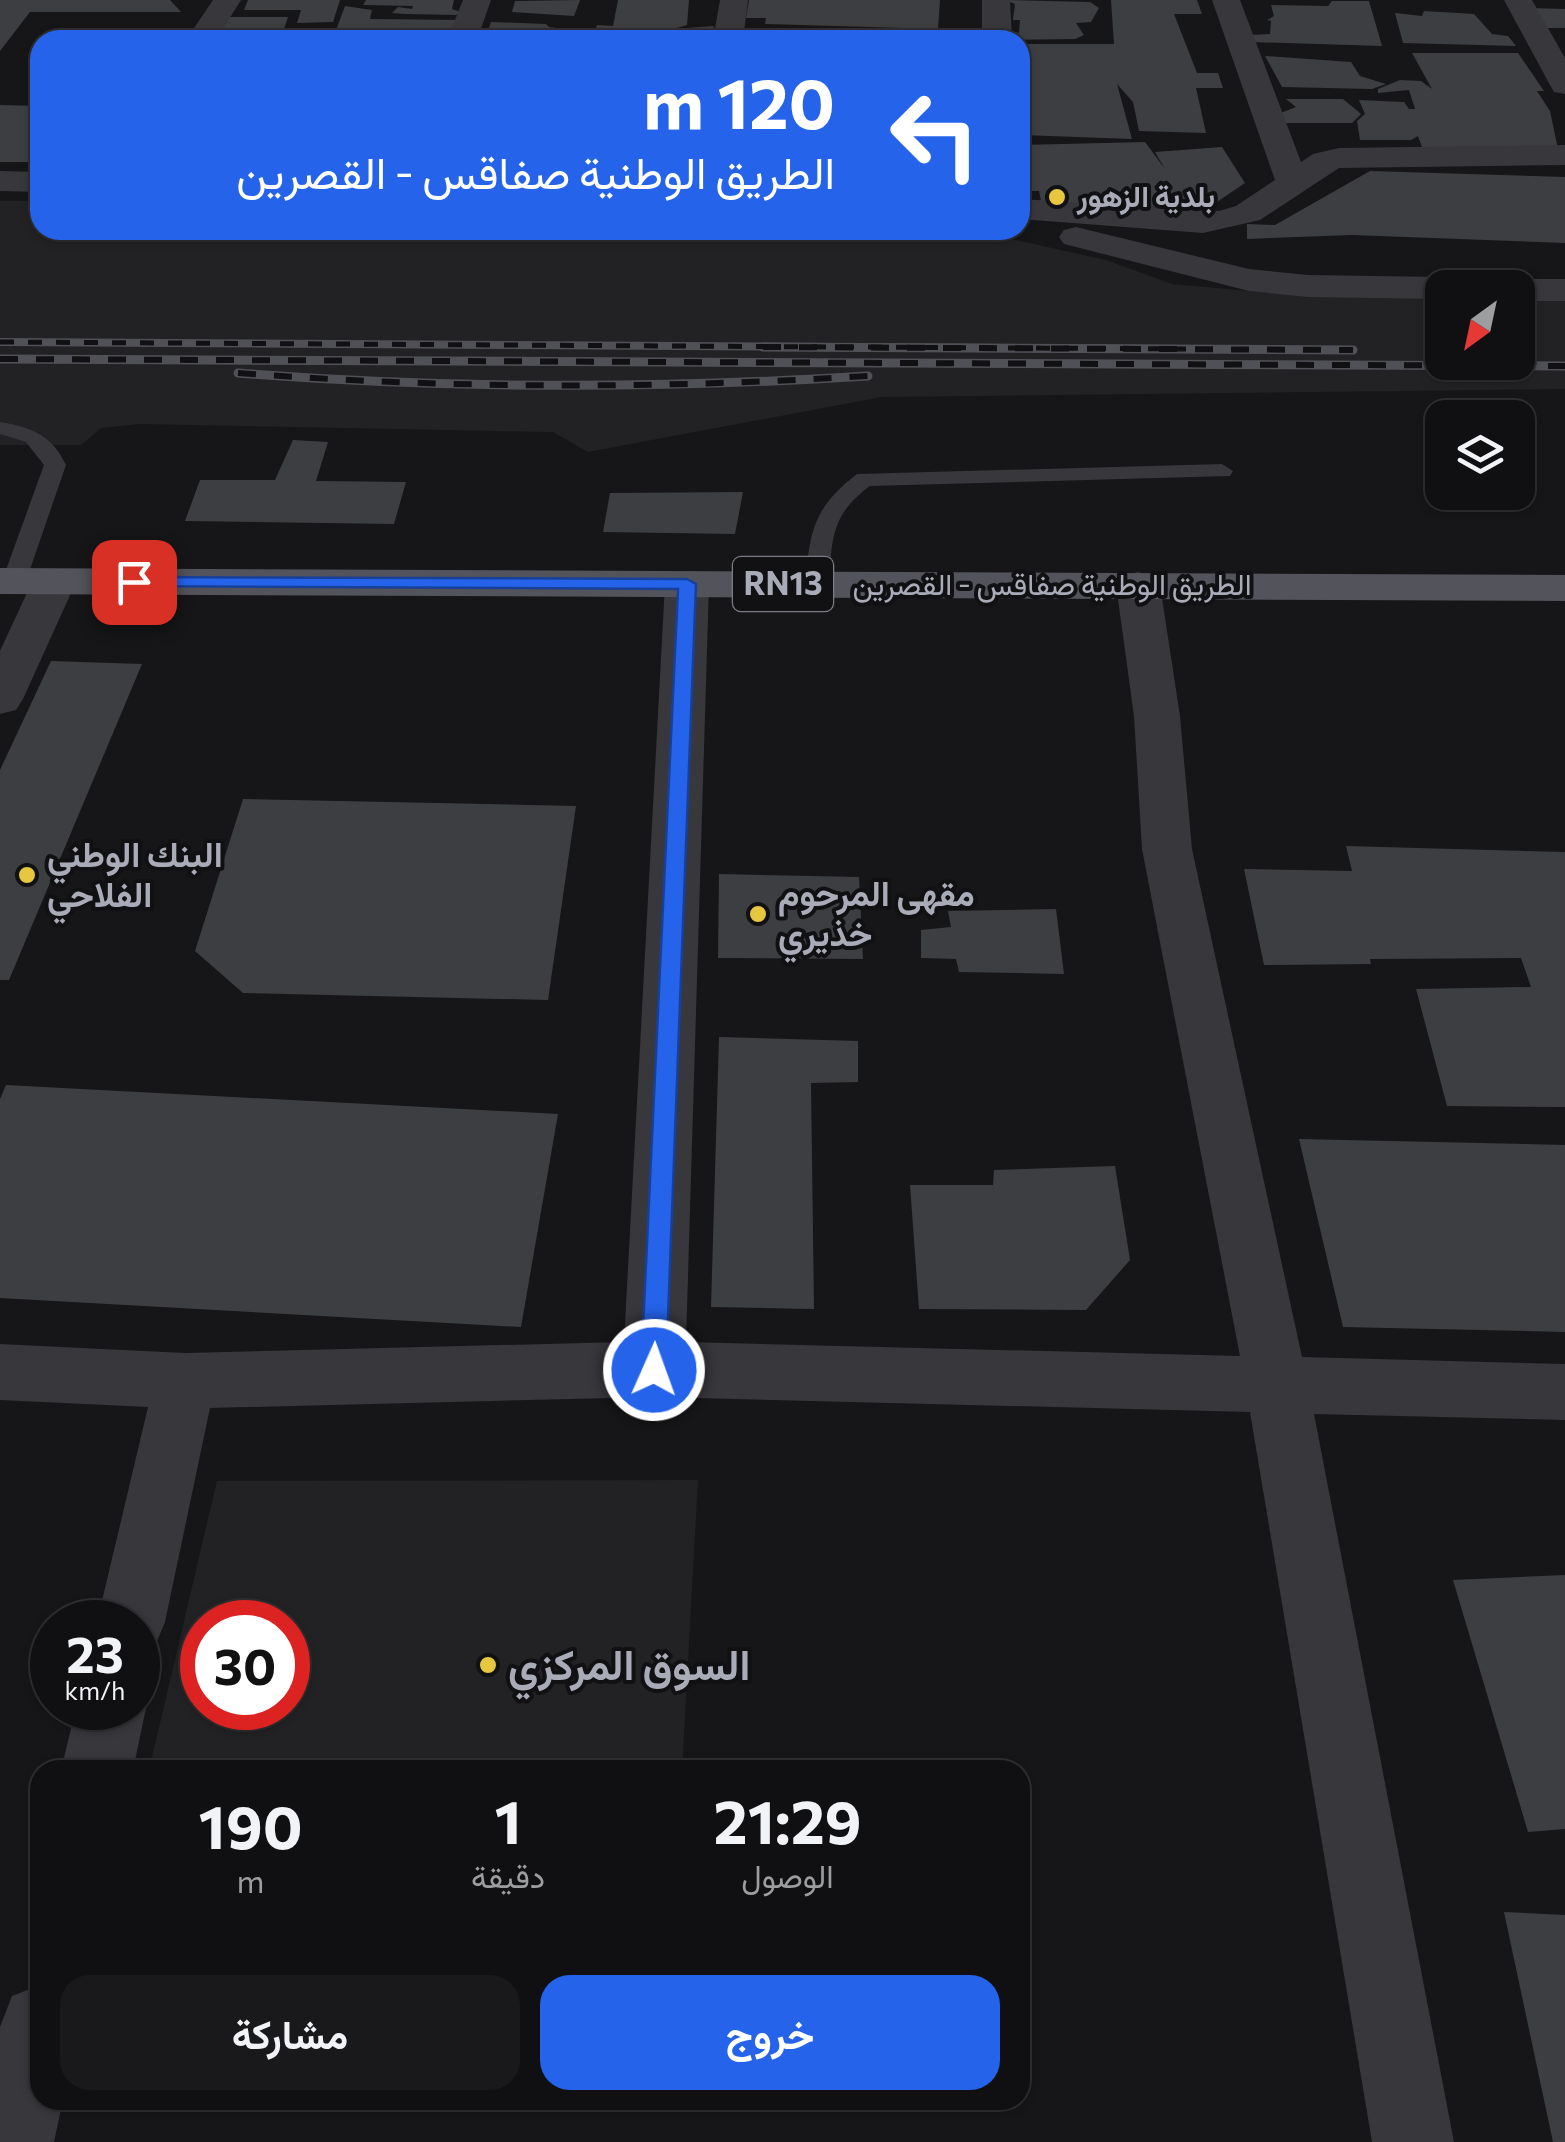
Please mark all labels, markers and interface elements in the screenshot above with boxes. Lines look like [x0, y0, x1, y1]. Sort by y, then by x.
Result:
text: 120 m [643, 58, 835, 143]
icon: left [870, 70, 1000, 200]
text: الطريق الوطنية صفاقس - القصرين [236, 143, 835, 198]
place label: بلدية الزهور [1076, 176, 1215, 215]
marker: بلدية الزهور [1046, 186, 1068, 208]
north arrow [1425, 270, 1535, 380]
map controls [1425, 270, 1535, 510]
button: layers [1425, 400, 1535, 510]
pin [92, 540, 177, 625]
icon: arrive [107, 555, 162, 610]
road number: RN13 [733, 557, 833, 611]
street label: الطريق الوطنية صفاقس - القصرين [852, 564, 1252, 603]
place label: البنك الوطني الفلاحي [47, 831, 223, 924]
marker: البنك الوطني الفلاحي [16, 864, 38, 886]
place label: مقهى المرحوم خذيري [778, 870, 975, 963]
marker: مقهى المرحوم خذيري [747, 903, 769, 925]
position arrow [602, 1318, 706, 1422]
speed limit sign: 30 [180, 1600, 310, 1730]
text: 23 [66, 1622, 124, 1683]
place label: السوق المركزي [508, 1637, 750, 1700]
marker: السوق المركزي [477, 1654, 499, 1676]
text: km/h [65, 1675, 125, 1705]
text: 1 [494, 1783, 522, 1856]
text: 21:29 [714, 1783, 862, 1856]
text: 190 [198, 1788, 303, 1861]
text: دقيقة [471, 1855, 545, 1895]
text: الوصول [741, 1855, 834, 1895]
text: m [237, 1860, 264, 1900]
button: مشاركة [60, 1975, 520, 2090]
button: خروج [540, 1975, 1000, 2090]

